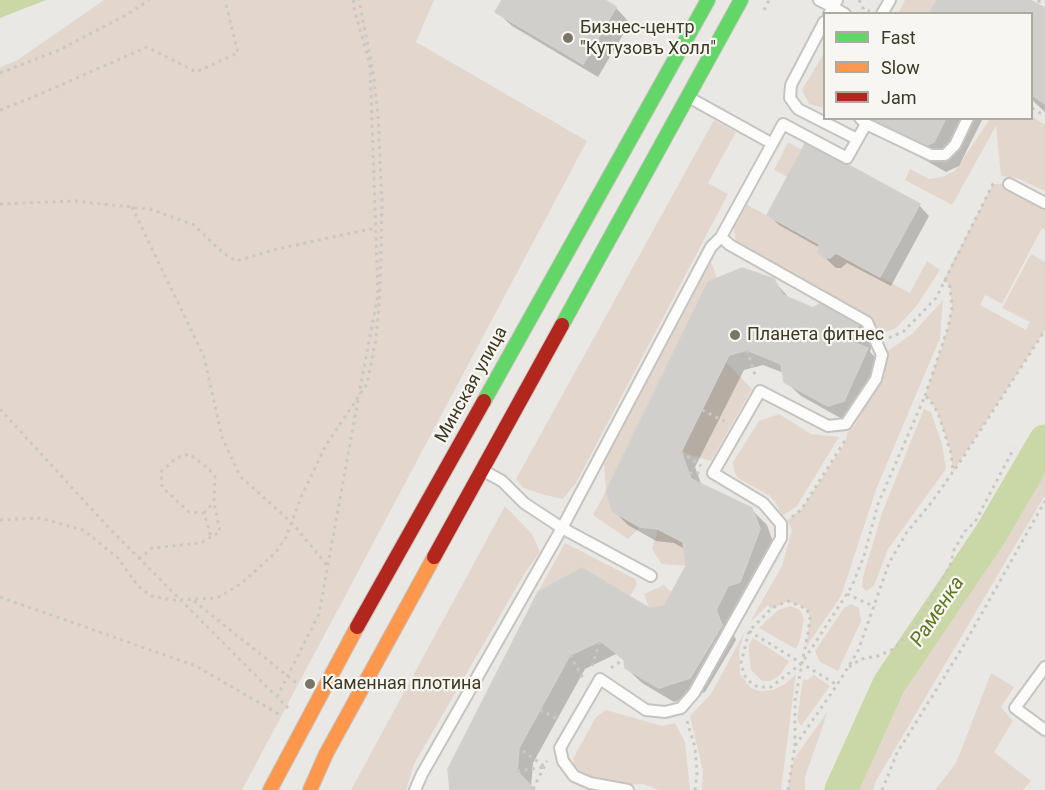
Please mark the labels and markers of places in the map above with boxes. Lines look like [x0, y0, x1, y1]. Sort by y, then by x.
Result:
place label: Бизнес-центр "Кутузовъ Холл" [580, 17, 716, 60]
marker: Бизнес-центр "Кутузовъ Холл" [561, 31, 575, 45]
place label: Планета фитнес [747, 324, 884, 346]
marker: Планета фитнес [728, 328, 742, 342]
place label: Каменная плотина [322, 673, 481, 695]
marker: Каменная плотина [303, 677, 317, 691]

